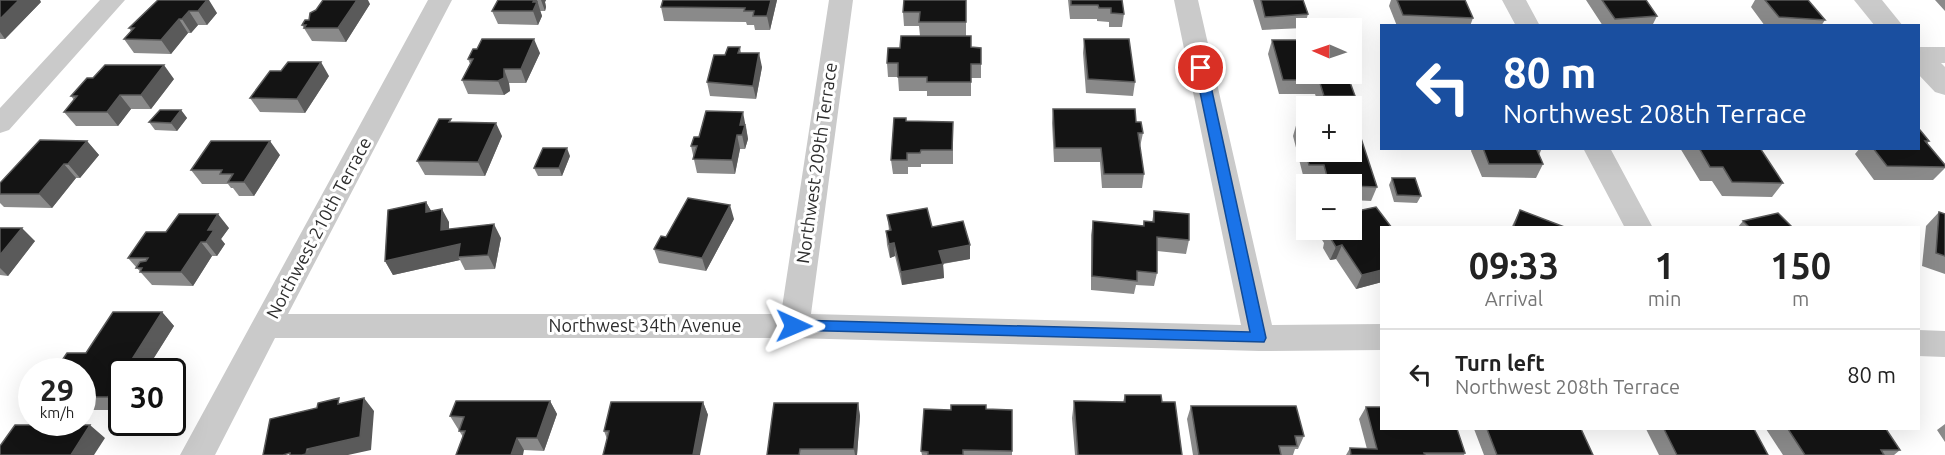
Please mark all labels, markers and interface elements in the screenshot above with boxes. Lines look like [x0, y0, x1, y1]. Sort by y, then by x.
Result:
north arrow [1296, 18, 1362, 84]
map controls [1296, 18, 1362, 240]
pin [1175, 42, 1226, 93]
icon: left [1404, 48, 1482, 126]
text: 80 m [1503, 49, 1597, 96]
icon: arrive [1184, 51, 1217, 84]
street label: Northwest 209th Terrace [792, 61, 840, 265]
button: + [1296, 96, 1362, 162]
text: Northwest 208th Terrace [1503, 98, 1807, 128]
street label: Northwest 210th Terrace [262, 133, 374, 322]
button: − [1296, 174, 1362, 240]
text: 09:33 [1469, 245, 1559, 286]
text: 1 [1654, 245, 1675, 286]
text: 150 [1770, 245, 1831, 286]
text: Arrival [1485, 287, 1543, 310]
text: min [1648, 287, 1681, 310]
text: m [1792, 287, 1809, 310]
position arrow [762, 294, 826, 358]
street label: Northwest 34th Avenue [549, 315, 741, 335]
text: Turn left [1455, 350, 1545, 375]
speed limit sign: 30 [108, 358, 186, 436]
icon: left [1404, 358, 1437, 391]
text: 80 m [1847, 362, 1896, 387]
text: 29 [40, 373, 74, 407]
text: Northwest 208th Terrace [1455, 375, 1680, 398]
text: km/h [40, 404, 74, 421]

